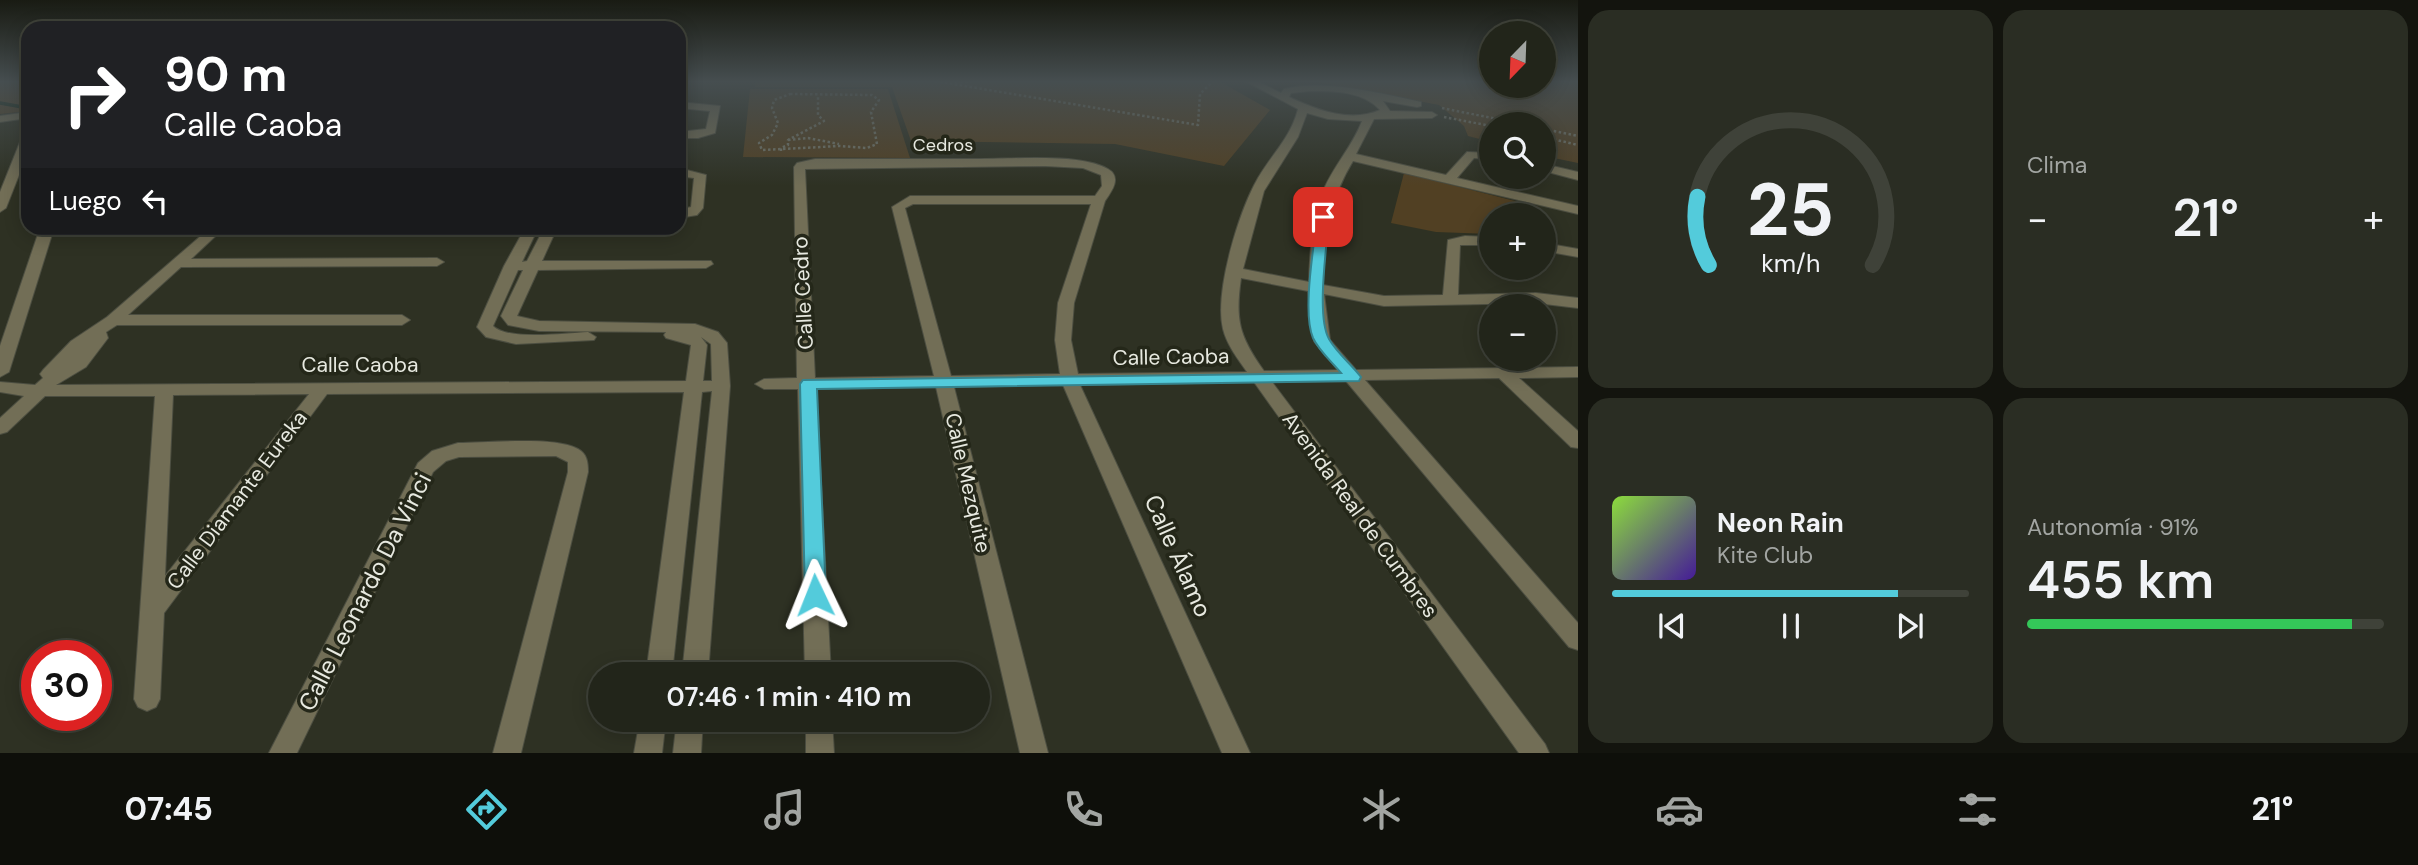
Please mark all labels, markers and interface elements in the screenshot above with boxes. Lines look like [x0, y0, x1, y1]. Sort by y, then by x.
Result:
north arrow [1479, 21, 1556, 98]
map controls [1479, 21, 1556, 371]
text: 90 m [164, 42, 287, 106]
icon: right [49, 49, 140, 140]
text: Calle Caoba [164, 104, 342, 146]
button: search [1479, 112, 1556, 189]
street label: Cedros [913, 133, 973, 157]
text: Clima [2027, 150, 2087, 180]
text: 25 [1747, 163, 1834, 258]
icon: left [136, 182, 174, 220]
text: Luego [49, 184, 122, 218]
text: 21° [2172, 184, 2239, 252]
pin [1293, 187, 1353, 247]
text: − [2027, 194, 2048, 244]
text: + [2363, 194, 2384, 244]
icon: arrive [1304, 198, 1342, 236]
button: + [1479, 203, 1556, 280]
street label: Calle Cedro [786, 236, 820, 350]
text: km/h [1761, 247, 1820, 280]
button: − [1479, 294, 1556, 371]
street label: Calle Caoba [1112, 342, 1230, 372]
street label: Calle Caoba [302, 351, 418, 379]
street label: Calle Diamante Eureka [161, 405, 313, 595]
street label: Avenida Real de Cumbres [1276, 407, 1444, 623]
street label: Calle Mezquite [938, 410, 998, 556]
street label: Calle Leonardo Da Vinci [291, 468, 438, 716]
street label: Calle Álamo [1138, 490, 1219, 622]
text: Neon Rain [1717, 506, 1844, 540]
text: Autonomía · 91% [2027, 512, 2199, 542]
text: Kite Club [1717, 540, 1813, 570]
text: 455 km [2027, 546, 2214, 614]
position arrow [778, 558, 852, 632]
icon: previous [1653, 607, 1691, 645]
icon: pause [1772, 607, 1810, 645]
icon: next [1891, 607, 1929, 645]
speed limit sign: 30 [21, 640, 112, 731]
text: 07:46 · 1 min · 410 m [666, 680, 912, 714]
icon: directions [462, 785, 511, 834]
icon: music [760, 785, 809, 834]
icon: phone [1059, 785, 1108, 834]
icon: climate [1357, 785, 1406, 834]
icon: car [1655, 785, 1704, 834]
icon: filters [1953, 785, 2002, 834]
text: 07:45 [125, 788, 213, 830]
text: 21° [2252, 788, 2293, 830]

